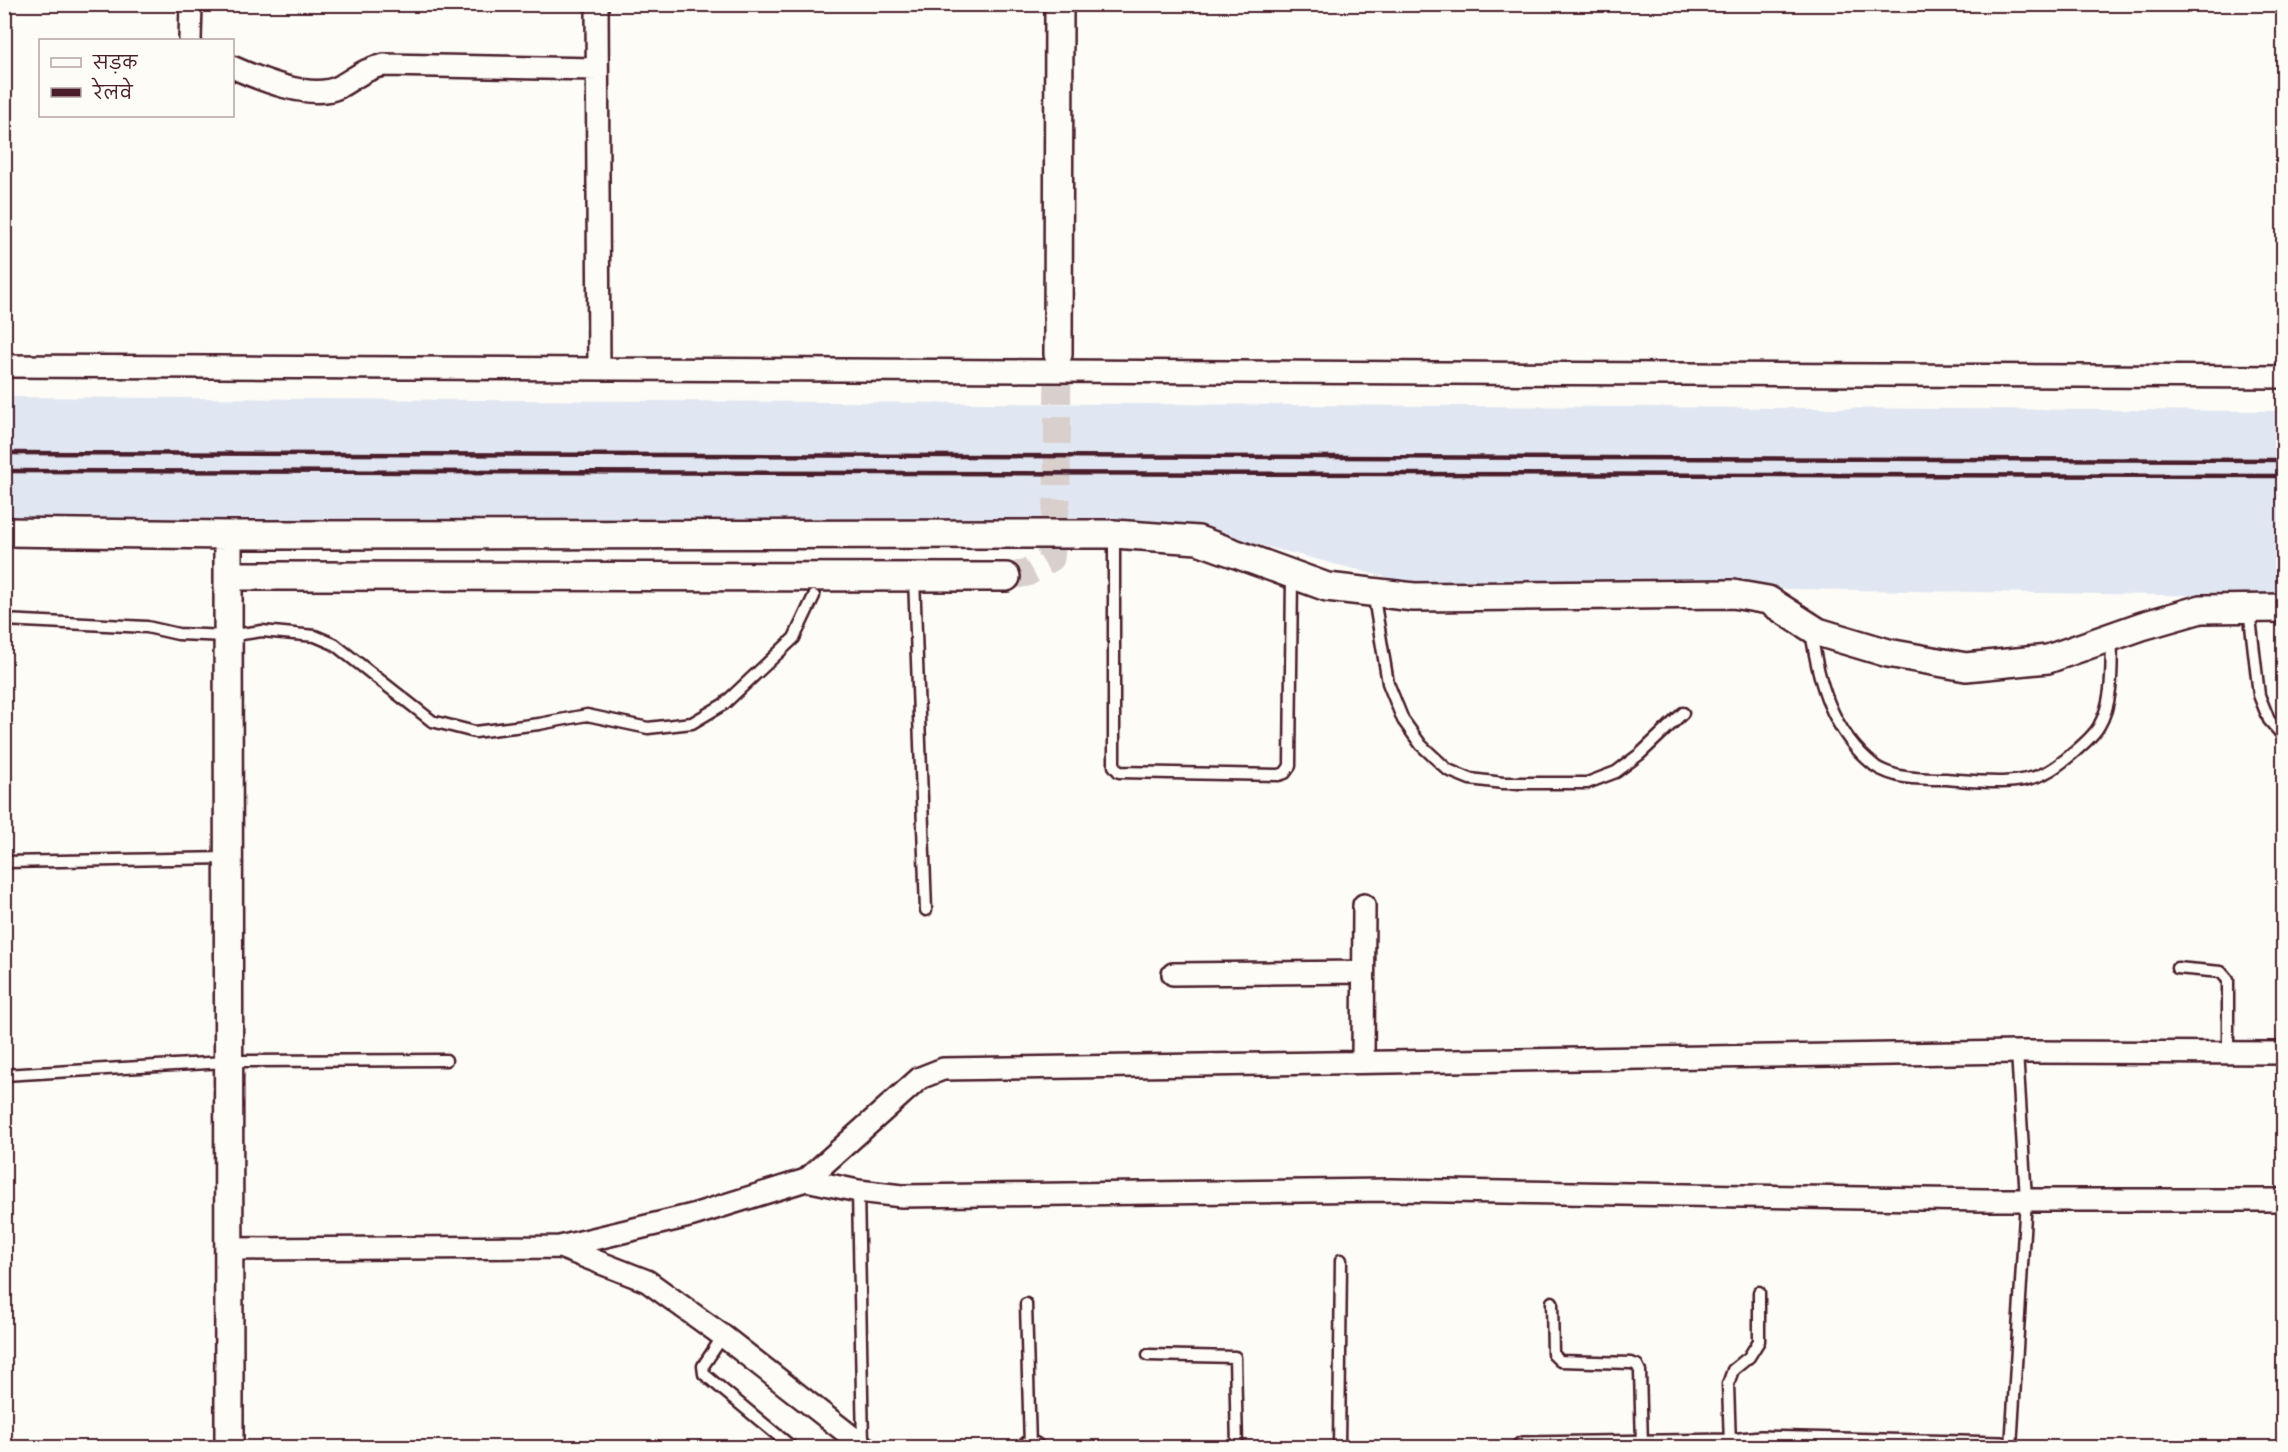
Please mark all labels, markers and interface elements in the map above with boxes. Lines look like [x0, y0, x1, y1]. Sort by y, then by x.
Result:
legend [39, 39, 234, 117]
text: सड़क [92, 52, 138, 78]
text: रेलवे [91, 77, 134, 108]

